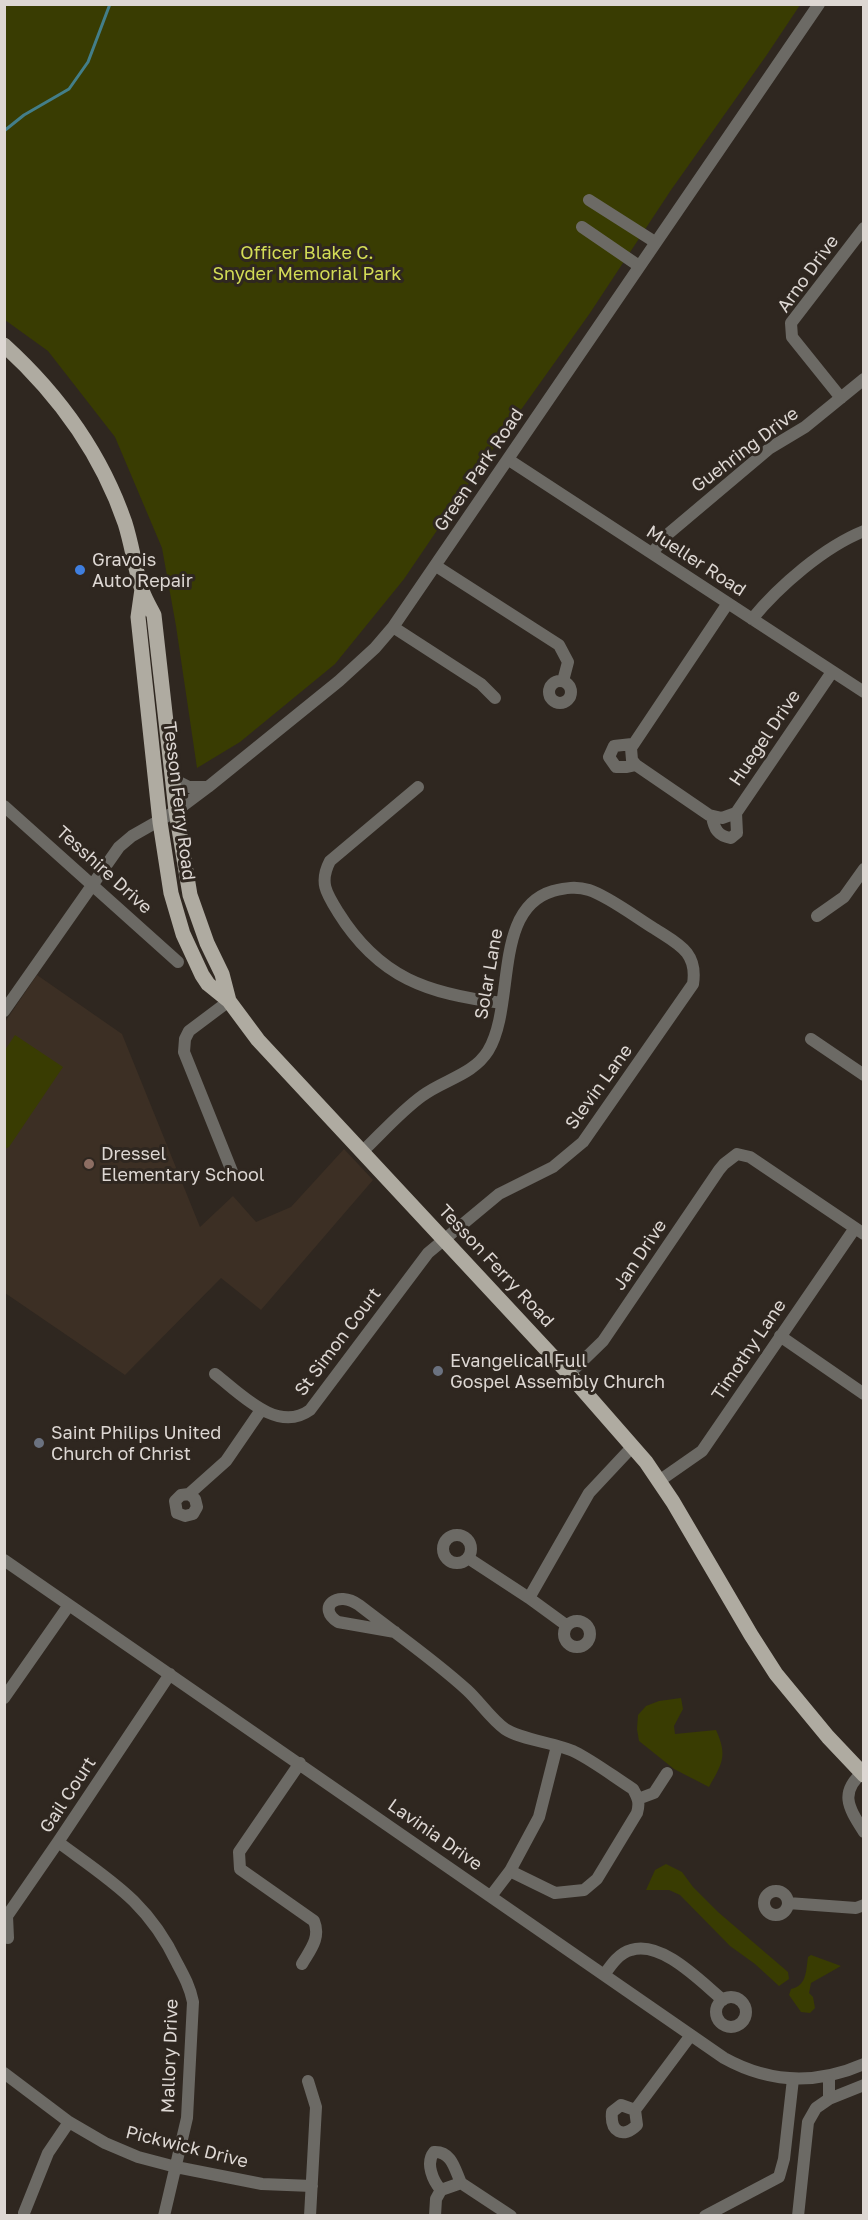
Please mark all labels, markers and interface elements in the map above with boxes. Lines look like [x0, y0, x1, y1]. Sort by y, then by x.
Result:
street label: Arno Drive [773, 231, 843, 317]
park label: Officer Blake C. Snyder Memorial Park [213, 242, 401, 284]
street label: Guehring Drive [687, 403, 803, 497]
street label: Green Park Road [430, 404, 528, 536]
street label: Mueller Road [642, 521, 750, 601]
place label: Gravois Auto Repair [92, 549, 193, 592]
marker: Gravois Auto Repair [73, 563, 87, 577]
street label: Huegel Drive [725, 686, 805, 790]
street label: Tesson Ferry Road [159, 720, 199, 882]
street label: Tesshire Drive [52, 821, 156, 919]
street label: Solar Lane [470, 927, 508, 1021]
street label: Slevin Lane [561, 1040, 637, 1134]
place label: Dressel Elementary School [101, 1143, 265, 1186]
marker: Dressel Elementary School [82, 1157, 96, 1171]
street label: Tesson Ferry Road [434, 1200, 558, 1332]
street label: Jan Drive [609, 1216, 671, 1294]
street label: St Simon Court [290, 1284, 386, 1400]
street label: Timothy Lane [707, 1295, 791, 1405]
place label: Evangelical Full Gospel Assembly Church [450, 1350, 665, 1392]
marker: Evangelical Full Gospel Assembly Church [431, 1364, 445, 1378]
place label: Saint Philips United Church of Christ [51, 1422, 221, 1464]
marker: Saint Philips United Church of Christ [32, 1436, 46, 1450]
street label: Gail Court [35, 1753, 101, 1837]
street label: Lavinia Drive [384, 1795, 486, 1875]
street label: Mallory Drive [157, 1998, 183, 2114]
street label: Pickwick Drive [124, 2121, 250, 2173]

